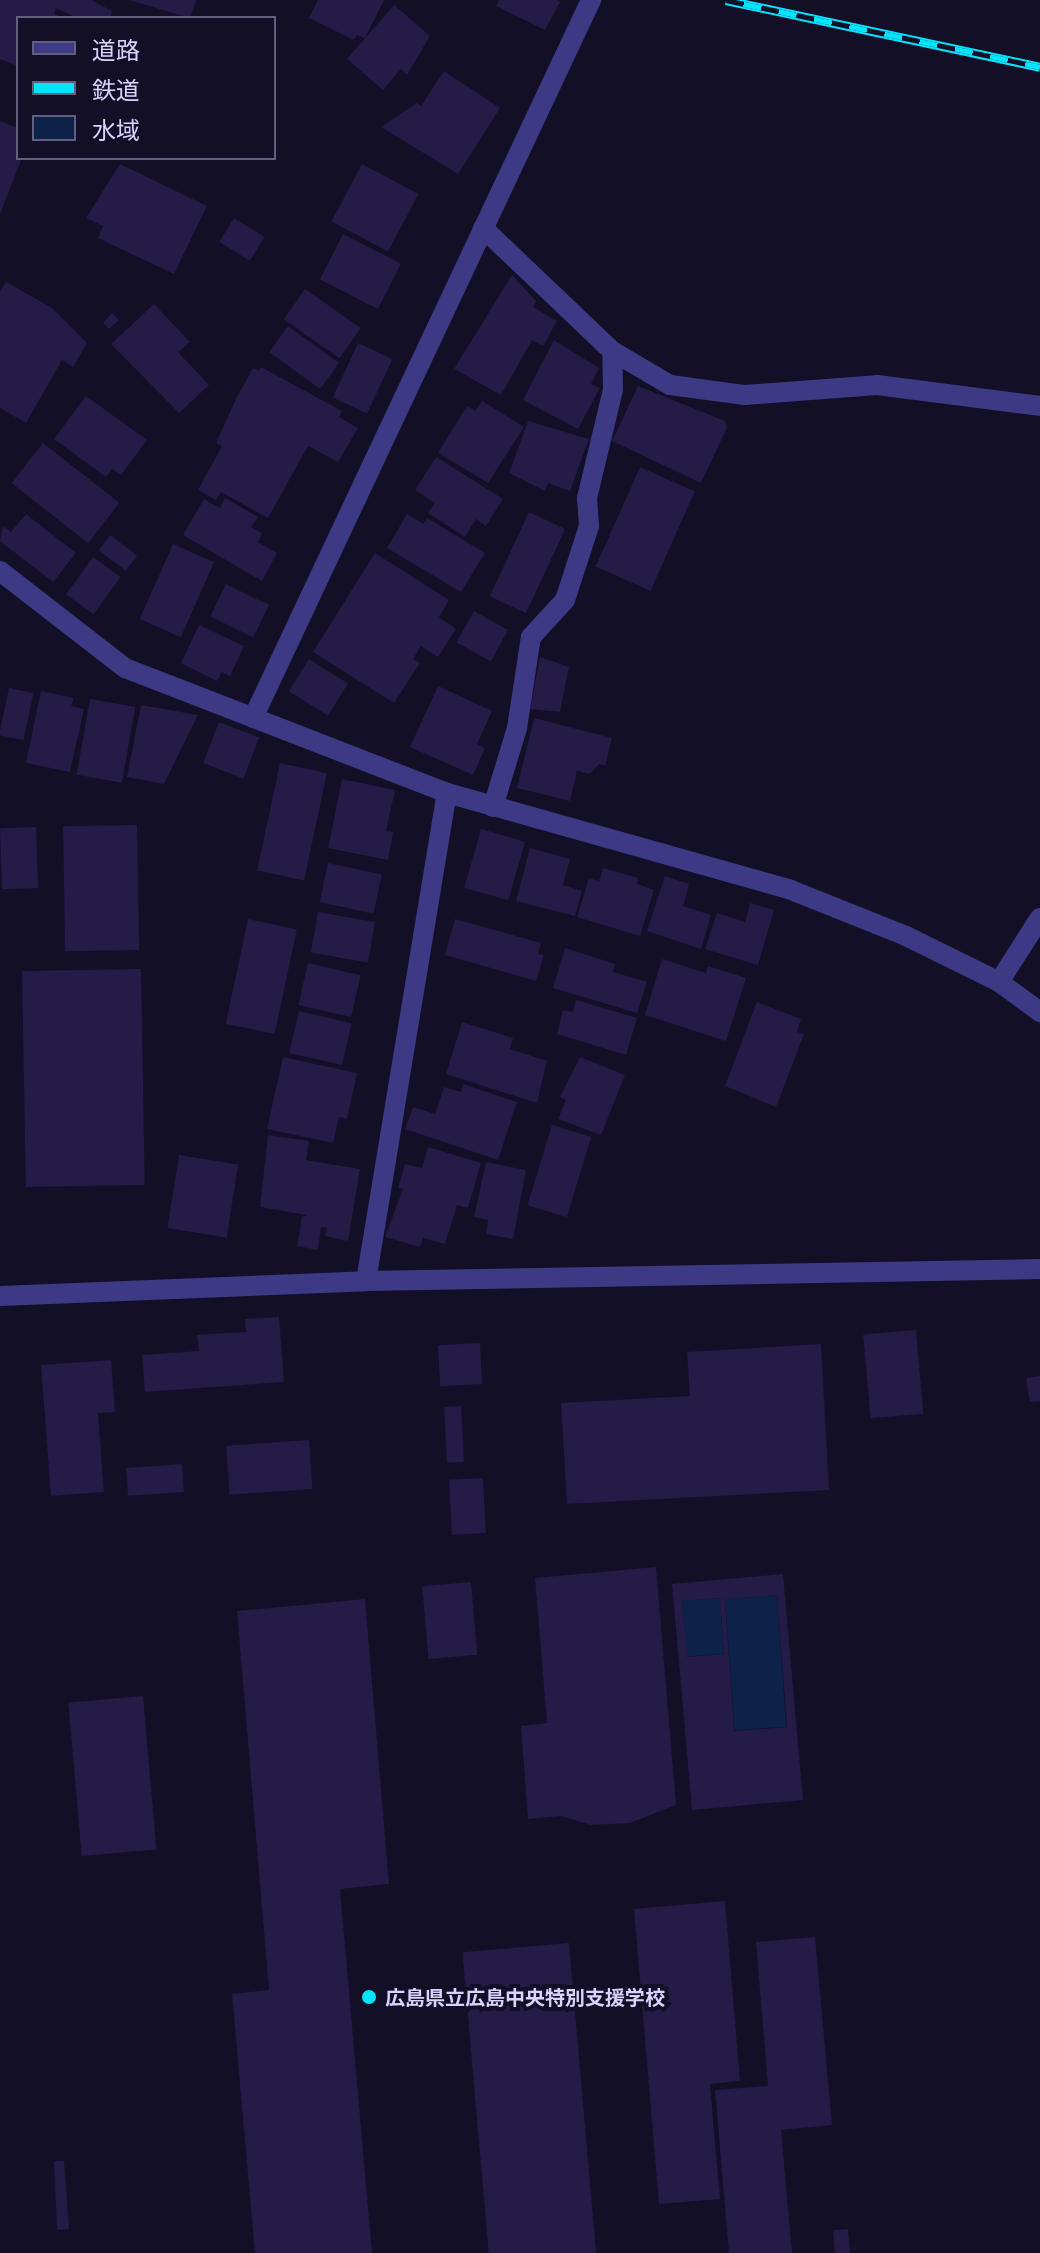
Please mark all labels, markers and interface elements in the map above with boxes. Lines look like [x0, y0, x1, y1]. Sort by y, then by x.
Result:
legend [16, 16, 276, 160]
text: 道路 [92, 34, 140, 66]
text: 鉄道 [92, 74, 140, 106]
text: 水域 [92, 114, 140, 146]
place label: 広島県立広島中央特別支援学校 [385, 1985, 665, 2009]
marker: 広島県立広島中央特別支援学校 [360, 1988, 378, 2006]

